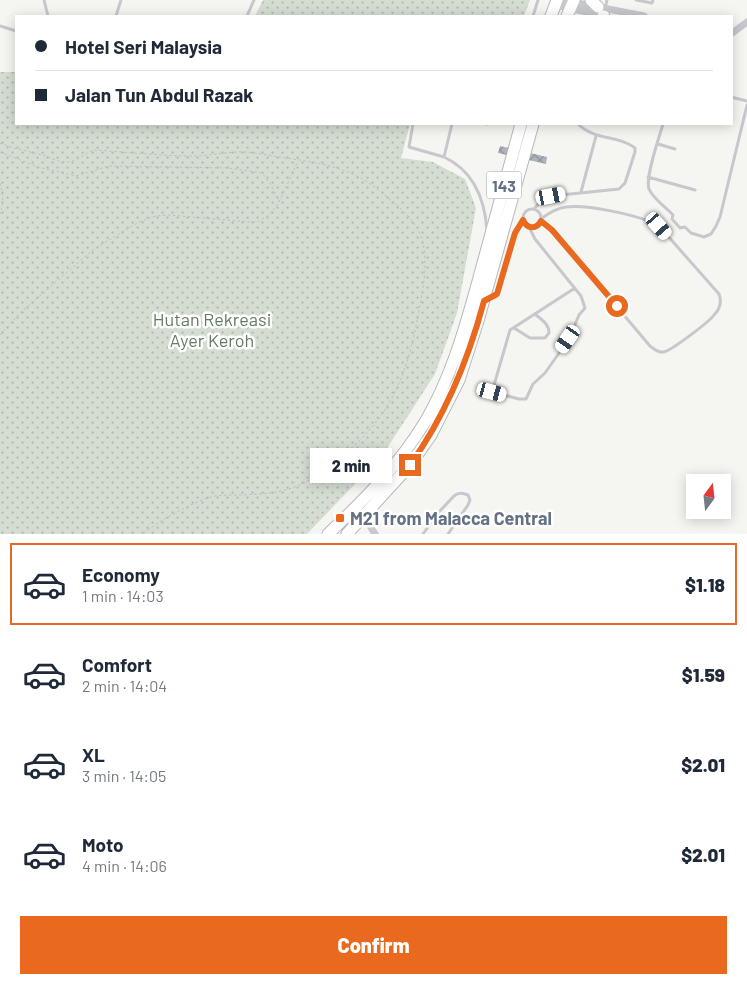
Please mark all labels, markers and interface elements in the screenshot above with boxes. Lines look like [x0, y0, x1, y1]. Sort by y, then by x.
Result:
text: Hotel Seri Malaysia [65, 35, 222, 58]
text: Jalan Tun Abdul Razak [65, 83, 253, 106]
road number: 143 [486, 172, 522, 198]
car [534, 186, 567, 206]
car [643, 210, 674, 242]
route start [606, 295, 628, 317]
park label: Hutan Rekreasi Ayer Keroh [153, 308, 271, 351]
car [553, 322, 582, 356]
car [475, 381, 508, 403]
callout: 2 min [310, 448, 392, 482]
route end [399, 454, 421, 476]
text: 2 min [332, 456, 370, 475]
north arrow [686, 474, 731, 519]
map controls [686, 474, 731, 519]
place label: M21 from Malacca Central [350, 507, 552, 529]
marker: M21 from Malacca Central [334, 512, 346, 524]
icon: car [22, 562, 67, 607]
text: Economy [82, 563, 160, 586]
text: $1.18 [685, 573, 725, 596]
text: 1 min · 14:03 [82, 586, 164, 605]
icon: car [22, 652, 67, 697]
text: Comfort [82, 653, 152, 676]
text: $1.59 [682, 663, 725, 686]
text: 2 min · 14:04 [82, 676, 167, 695]
icon: car [22, 742, 67, 787]
text: XL [82, 743, 105, 766]
text: $2.01 [681, 753, 725, 776]
text: 3 min · 14:05 [82, 766, 166, 785]
icon: car [22, 832, 67, 877]
text: Moto [82, 833, 124, 856]
text: $2.01 [681, 843, 725, 866]
text: 4 min · 14:06 [82, 856, 167, 875]
button: Confirm [20, 916, 727, 974]

